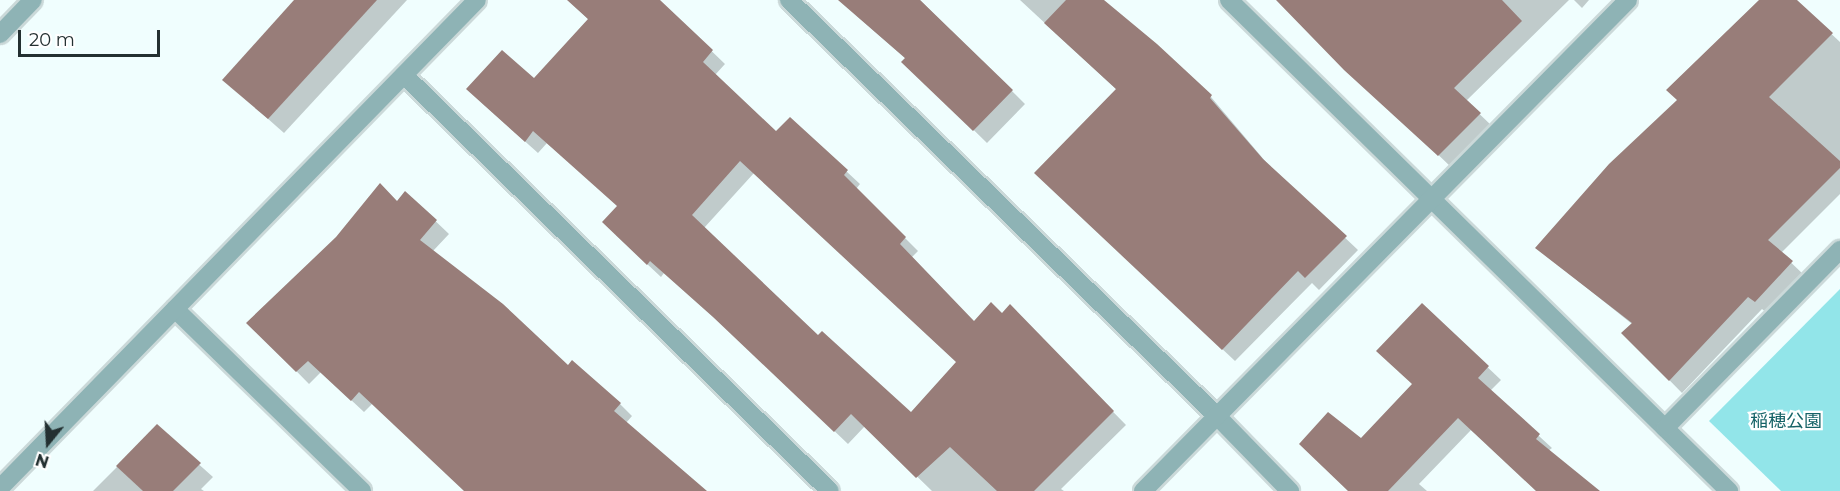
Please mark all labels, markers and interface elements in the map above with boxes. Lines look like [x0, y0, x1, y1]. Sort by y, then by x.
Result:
scale bar [21, 18, 164, 56]
text: 20 m [29, 29, 75, 51]
park label: 稲穂公園 [1750, 410, 1822, 432]
north arrow [18, 413, 78, 473]
text: N [33, 450, 51, 472]

